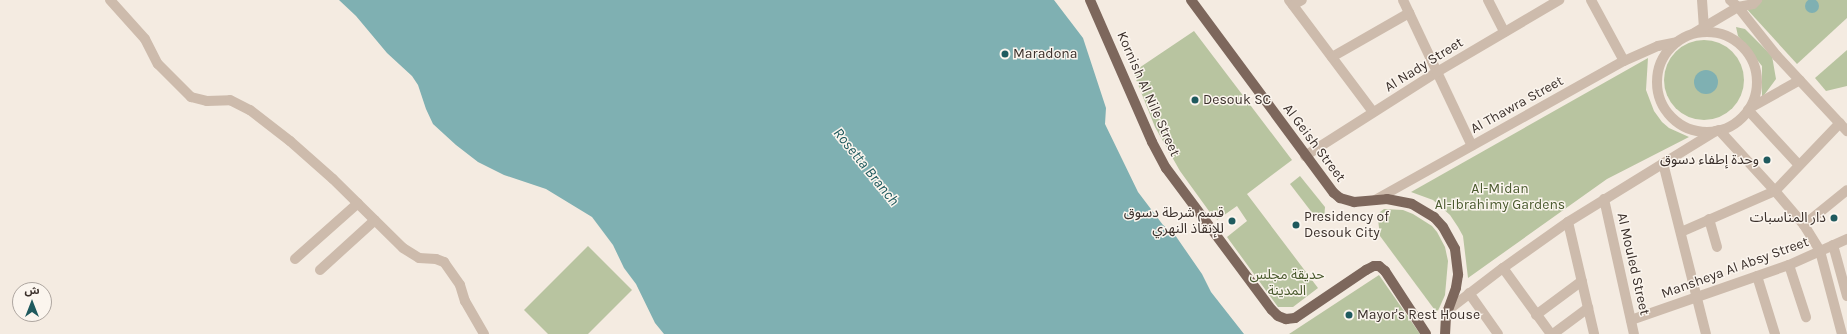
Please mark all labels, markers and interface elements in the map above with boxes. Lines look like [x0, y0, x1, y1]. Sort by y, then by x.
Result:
street label: Kornish Al Nile Street [1113, 29, 1183, 159]
street label: Al Nady Street [1382, 34, 1466, 96]
place label: Maradona [1013, 46, 1077, 62]
marker: Maradona [1000, 49, 1010, 59]
street label: Al Thawra Street [1468, 73, 1566, 137]
place label: Desouk SC [1203, 92, 1271, 108]
marker: Desouk SC [1190, 95, 1200, 105]
street label: Al Geish Street [1279, 101, 1349, 185]
water label: Rosetta Branch [829, 124, 903, 210]
place label: وحدة إطفاء دسوق [1660, 152, 1759, 168]
marker: وحدة إطفاء دسوق [1762, 155, 1772, 165]
park label: Al-Midan Al-Ibrahimy Gardens [1435, 181, 1565, 214]
place label: قسم شرطة دسوق للإنقاذ النهري [1124, 205, 1224, 238]
place label: Presidency of Desouk City [1304, 209, 1389, 242]
place label: دار المناسبات [1750, 210, 1826, 226]
street label: Al Mouled Street [1613, 211, 1653, 317]
marker: دار المناسبات [1829, 213, 1839, 223]
marker: قسم شرطة دسوق للإنقاذ النهري [1227, 216, 1237, 226]
marker: Presidency of Desouk City [1291, 220, 1301, 230]
street label: Mansheya Al Absy Street [1659, 234, 1811, 302]
park label: حديقة مجلس المدينة [1249, 267, 1325, 300]
north arrow [12, 282, 52, 322]
text: ش [24, 284, 40, 297]
place label: Mayor's Rest House [1357, 307, 1480, 323]
marker: Mayor's Rest House [1344, 310, 1354, 320]

